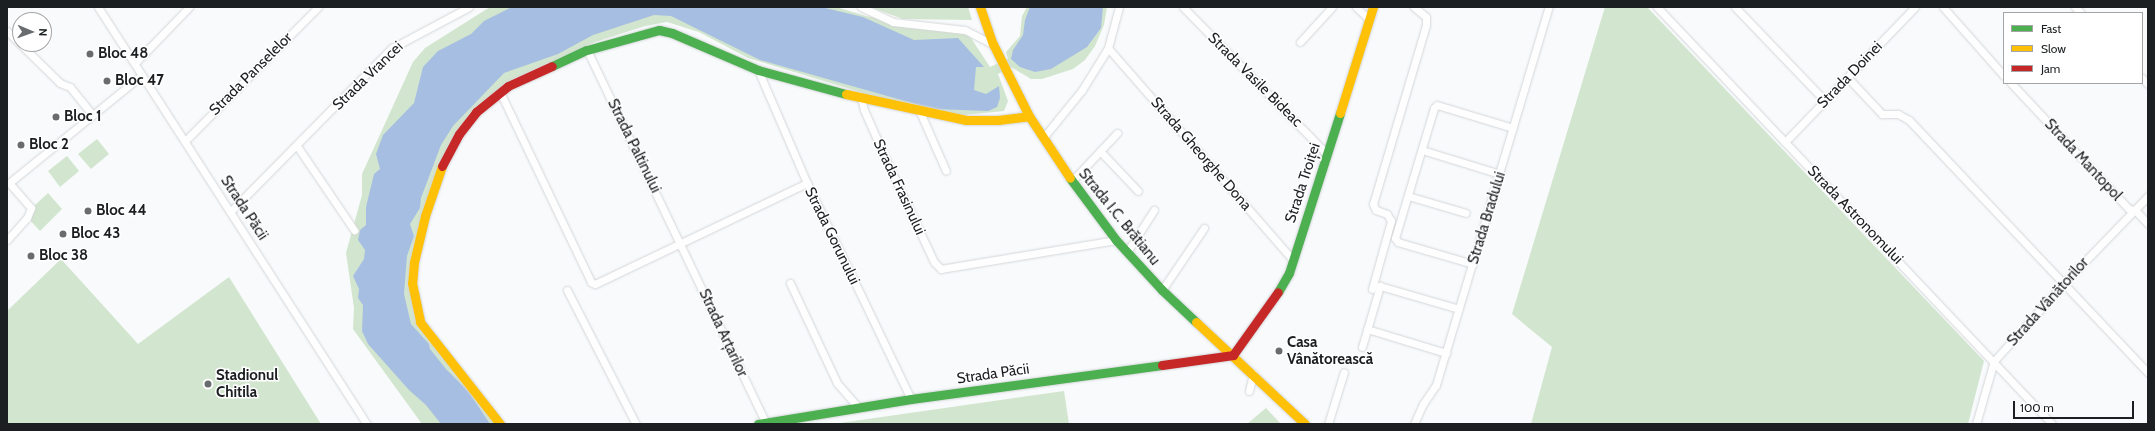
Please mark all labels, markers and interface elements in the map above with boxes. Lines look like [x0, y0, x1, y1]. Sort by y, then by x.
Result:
north arrow [12, 12, 52, 52]
legend [2003, 12, 2143, 84]
text: Fast [2041, 21, 2061, 36]
text: N [36, 28, 50, 37]
street label: Strada Panselelor [206, 29, 296, 119]
street label: Strada Vasile Bideac [1204, 29, 1306, 131]
street label: Strada Vrancei [329, 38, 407, 114]
street label: Strada Doinei [1814, 38, 1886, 112]
text: Slow [2041, 41, 2066, 56]
place label: Bloc 48 [98, 45, 148, 63]
marker: Bloc 48 [85, 49, 95, 59]
text: Jam [2041, 61, 2060, 76]
place label: Bloc 47 [115, 72, 164, 90]
marker: Bloc 47 [102, 76, 112, 86]
street label: Strada Gheorghe Dona [1147, 94, 1255, 214]
street label: Strada Paltinului [603, 96, 665, 196]
place label: Bloc 1 [64, 108, 101, 126]
marker: Bloc 1 [51, 112, 61, 122]
street label: Strada Mantopol [2041, 115, 2125, 205]
place label: Bloc 2 [29, 136, 69, 154]
street label: Strada Frasinului [869, 136, 929, 238]
marker: Bloc 2 [16, 140, 26, 150]
street label: Strada Troiței [1282, 141, 1324, 225]
street label: Strada Astronomului [1803, 162, 1907, 268]
street label: Strada I.C. Brătianu [1075, 165, 1163, 269]
street label: Strada Bradului [1464, 170, 1510, 266]
street label: Strada Păcii [217, 172, 271, 244]
street label: Strada Gorunului [801, 184, 863, 288]
place label: Bloc 44 [96, 202, 147, 220]
marker: Bloc 44 [83, 206, 93, 216]
place label: Bloc 43 [71, 225, 120, 243]
marker: Bloc 43 [58, 229, 68, 239]
place label: Bloc 38 [39, 247, 88, 265]
marker: Bloc 38 [26, 251, 36, 261]
street label: Strada Vânătorilor [2003, 254, 2093, 350]
street label: Strada Arțarilor [695, 286, 751, 380]
place label: Casa Vânătorească [1287, 333, 1373, 368]
marker: Casa Vânătorească [1274, 346, 1284, 356]
street label: Strada Păcii [956, 360, 1030, 388]
place label: Stadionul Chitila [216, 366, 278, 401]
marker: Stadionul Chitila [203, 379, 213, 389]
scale bar [2015, 393, 2136, 419]
text: 100 m [2020, 400, 2054, 415]

